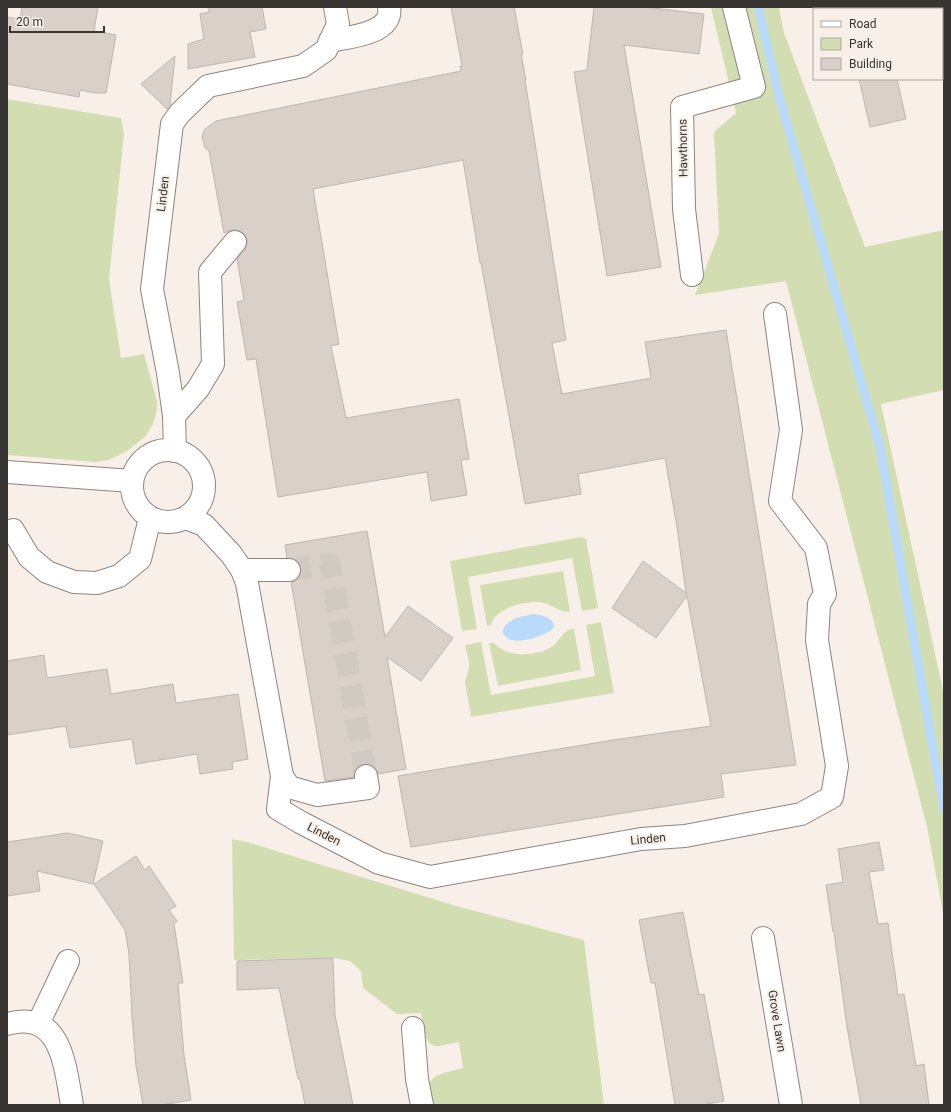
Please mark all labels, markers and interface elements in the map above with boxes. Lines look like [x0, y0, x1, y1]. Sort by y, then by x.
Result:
scale bar [10, 8, 104, 34]
legend [813, 8, 943, 80]
text: 20 m [16, 15, 43, 29]
text: Road [849, 17, 877, 31]
text: Park [849, 37, 874, 51]
text: Building [849, 57, 892, 71]
street label: Hawthorns [675, 119, 691, 177]
street label: Linden [154, 175, 172, 213]
street label: Linden [305, 820, 343, 848]
street label: Linden [629, 830, 667, 848]
street label: Grove Lawn [765, 989, 789, 1053]

